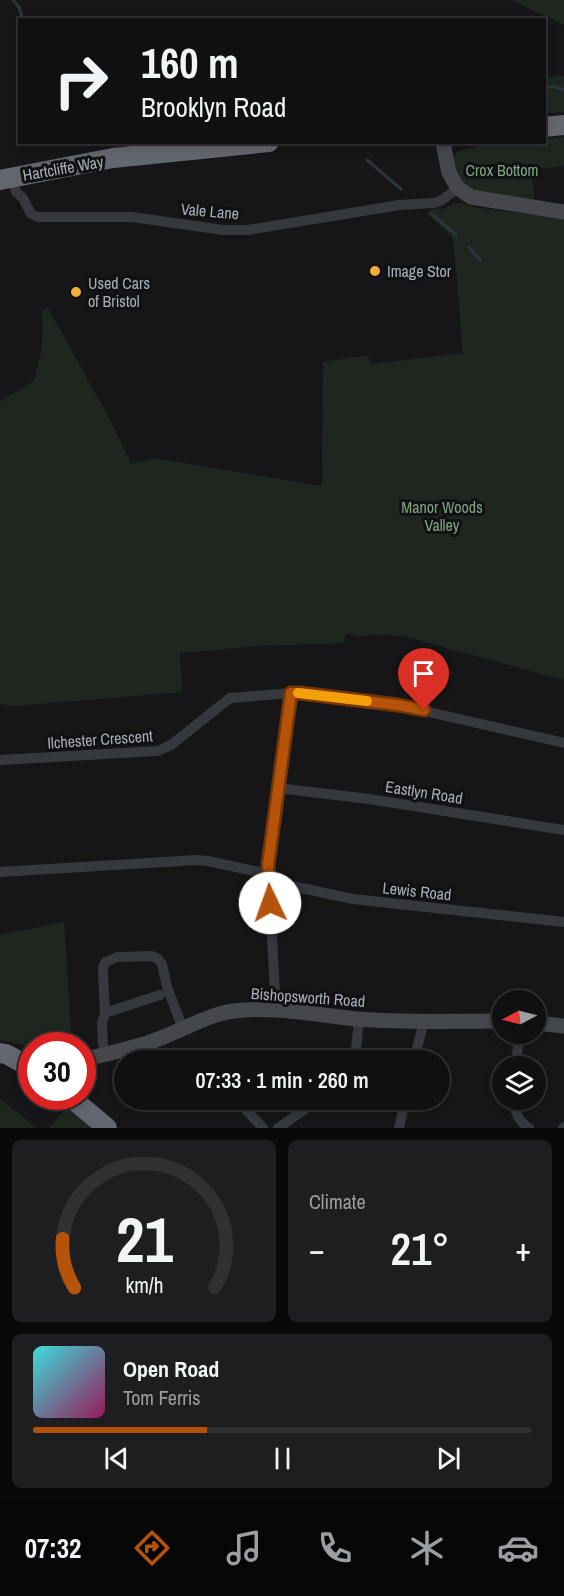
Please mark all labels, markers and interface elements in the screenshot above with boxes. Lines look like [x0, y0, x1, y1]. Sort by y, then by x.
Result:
text: 160 m [141, 35, 239, 91]
icon: right [42, 42, 120, 120]
text: Brooklyn Road [141, 89, 286, 125]
street label: Hartcliffe Way [21, 150, 106, 186]
park label: Crox Bottom [466, 159, 538, 181]
street label: Vale Lane [180, 198, 240, 224]
place label: Image Stor [387, 260, 452, 282]
marker: Image Stor [368, 264, 382, 278]
place label: Used Cars of Bristol [88, 272, 150, 312]
marker: Used Cars of Bristol [69, 285, 83, 299]
park label: Manor Woods Valley [401, 496, 483, 536]
pin [398, 648, 449, 710]
icon: arrive [407, 657, 440, 690]
street label: Ilchester Crescent [46, 724, 154, 754]
street label: Eastlyn Road [384, 775, 464, 809]
position arrow [238, 871, 302, 935]
street label: Lewis Road [381, 876, 453, 906]
street label: Bishopsworth Road [250, 982, 366, 1012]
north arrow [492, 990, 546, 1044]
map controls [492, 990, 546, 1110]
speed limit sign: 30 [18, 1032, 96, 1110]
button: layers [492, 1056, 546, 1110]
text: 07:33 · 1 min · 260 m [195, 1065, 369, 1095]
text: Climate [309, 1188, 366, 1215]
text: 21 [116, 1197, 173, 1281]
text: 21° [390, 1218, 450, 1279]
text: − [309, 1227, 325, 1271]
text: + [515, 1227, 531, 1271]
text: km/h [125, 1271, 163, 1300]
text: Open Road [123, 1354, 219, 1384]
text: Tom Ferris [123, 1384, 201, 1411]
icon: previous [100, 1442, 133, 1475]
icon: pause [266, 1442, 299, 1475]
icon: next [432, 1442, 465, 1475]
icon: directions [131, 1527, 173, 1569]
icon: music [223, 1527, 265, 1569]
icon: phone [314, 1527, 356, 1569]
icon: climate [406, 1527, 448, 1569]
icon: car [497, 1527, 539, 1569]
text: 07:32 [25, 1530, 81, 1566]

